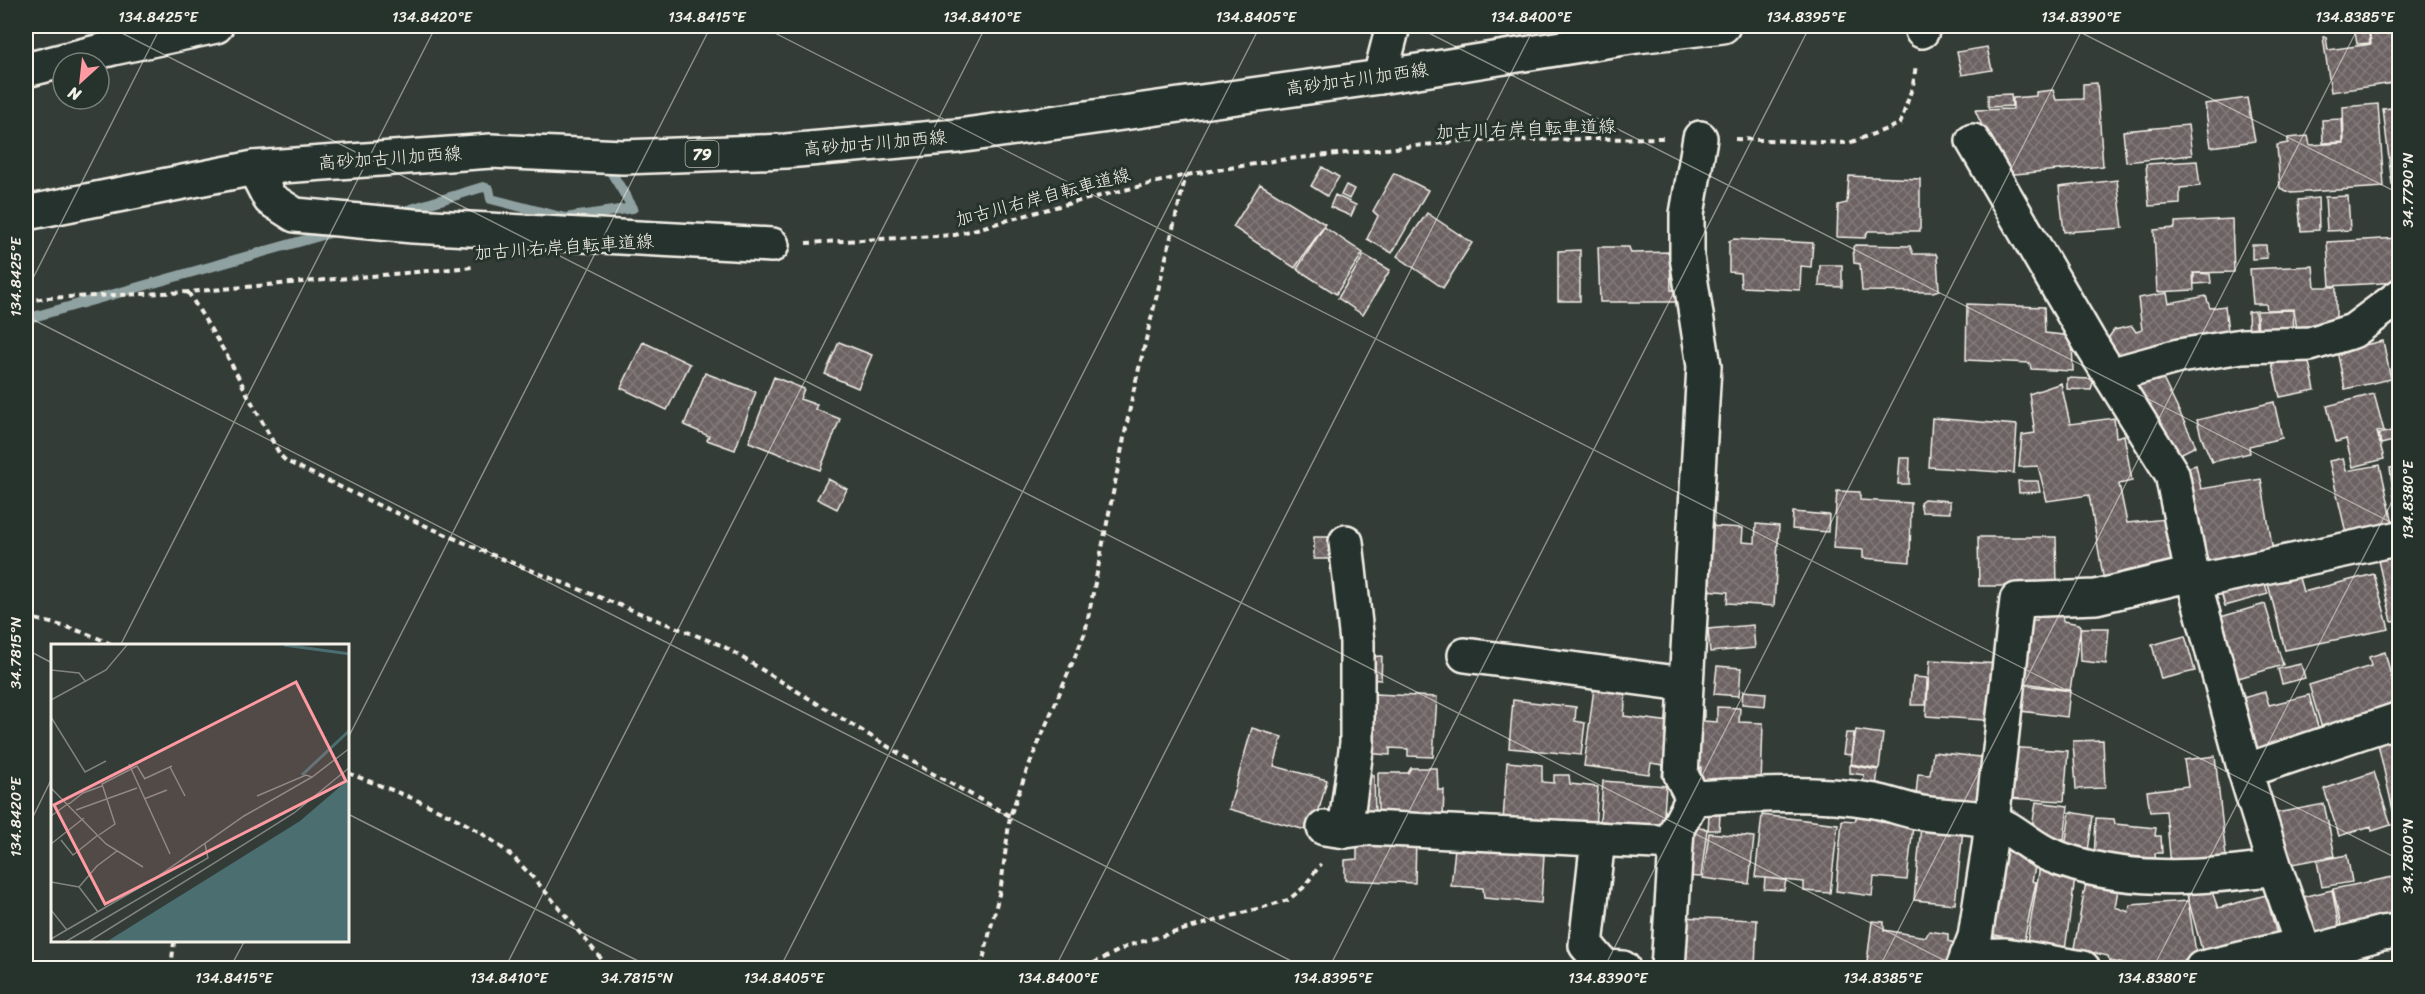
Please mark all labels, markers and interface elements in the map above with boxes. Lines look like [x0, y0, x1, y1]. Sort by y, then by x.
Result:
text: 134.8425°E [118, 4, 199, 30]
text: 134.8420°E [392, 4, 474, 30]
text: 134.8415°E [668, 4, 747, 30]
text: 134.8410°E [943, 4, 1023, 30]
text: 134.8405°E [1216, 4, 1298, 30]
text: 134.8400°E [1491, 4, 1573, 30]
text: 134.8395°E [1767, 4, 1847, 30]
text: 134.8390°E [2041, 4, 2122, 30]
text: 134.8385°E [2316, 4, 2396, 30]
north arrow [51, 51, 111, 111]
street label: 高砂加古川加西線 [1283, 53, 1431, 105]
text: N [62, 78, 87, 110]
street label: 加古川右岸自転車道線 [1435, 110, 1617, 148]
street label: 高砂加古川加西線 [802, 121, 948, 165]
street label: 高砂加古川加西線 [317, 137, 463, 179]
road number: 79 [686, 141, 718, 167]
text: 34.7790°N [2395, 152, 2421, 227]
street label: 加古川右岸自転車道線 [952, 158, 1134, 236]
street label: 加古川右岸自転車道線 [473, 225, 655, 269]
text: 134.8425°E [3, 236, 29, 317]
text: 134.8380°E [2395, 459, 2421, 540]
text: 34.7815°N [3, 616, 29, 689]
inset map [51, 644, 350, 943]
text: 134.8420°E [3, 775, 29, 857]
text: 34.7800°N [2395, 818, 2421, 894]
text: 134.8415°E [195, 965, 274, 991]
text: 134.8410°E [470, 965, 550, 991]
text: 34.7815°N [601, 965, 674, 991]
text: 134.8405°E [744, 965, 826, 991]
text: 134.8400°E [1018, 965, 1100, 991]
text: 134.8395°E [1294, 965, 1374, 991]
text: 134.8390°E [1568, 965, 1649, 991]
text: 134.8385°E [1844, 965, 1924, 991]
text: 134.8380°E [2117, 965, 2198, 991]

